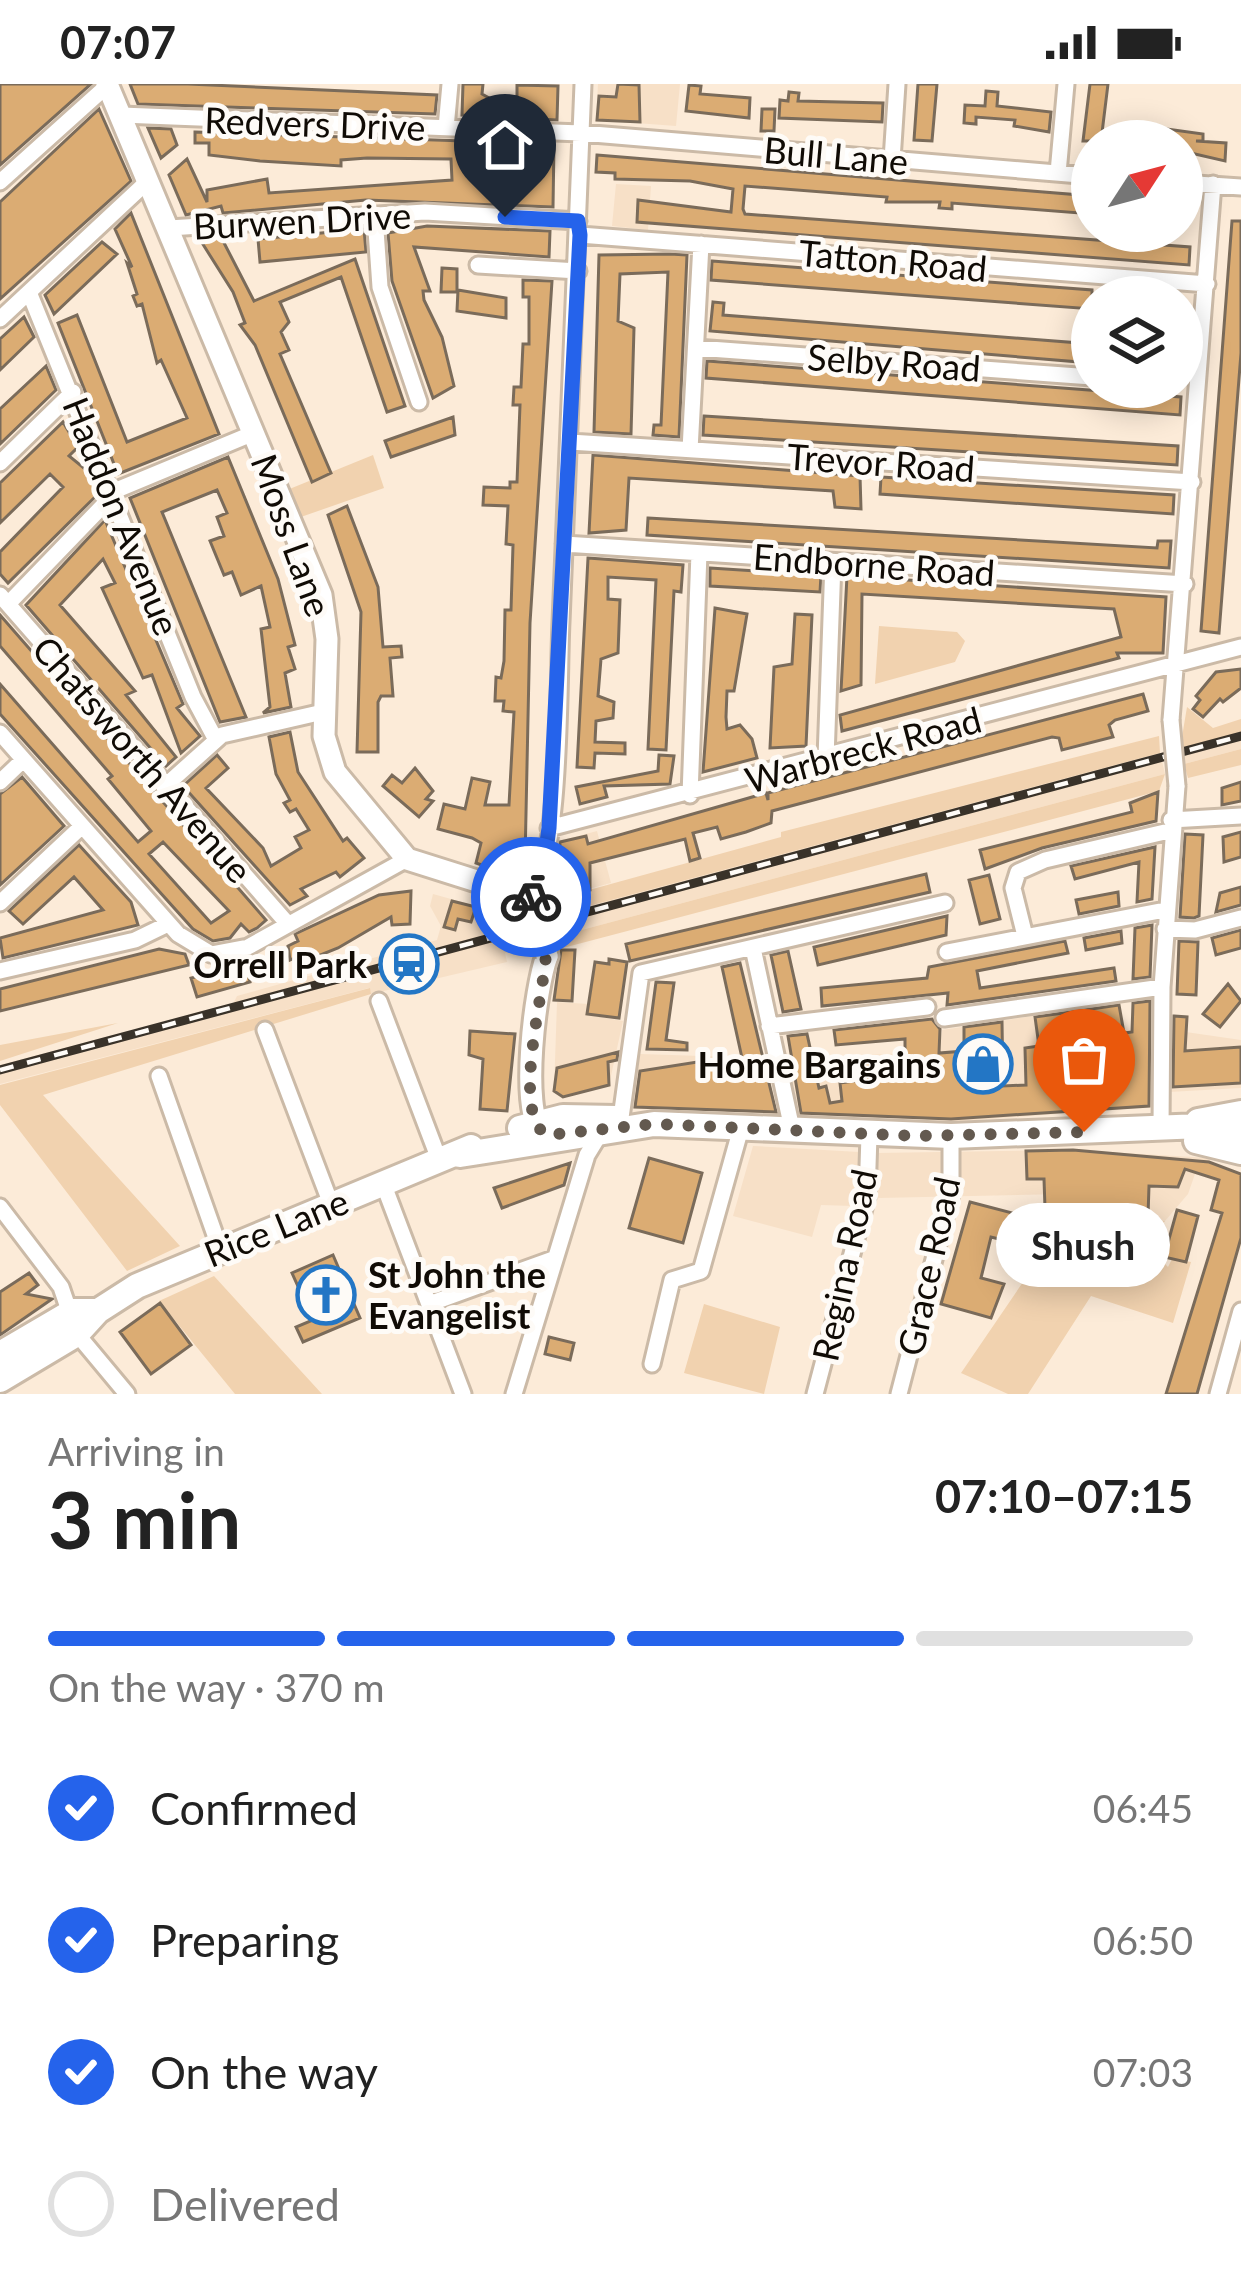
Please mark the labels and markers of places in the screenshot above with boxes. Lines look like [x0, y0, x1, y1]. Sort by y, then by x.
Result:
pin [454, 94, 556, 217]
station icon: Orrell Park [378, 933, 440, 995]
place label: Orrell Park [193, 942, 368, 986]
pin [1033, 1009, 1135, 1132]
shop icon: Home Bargains [952, 1033, 1014, 1095]
place label: Home Bargains [698, 1042, 941, 1086]
callout: Shush [997, 1204, 1171, 1288]
place label: St John the Evangelist [368, 1252, 546, 1337]
church icon: St John the Evangelist [295, 1264, 357, 1326]

